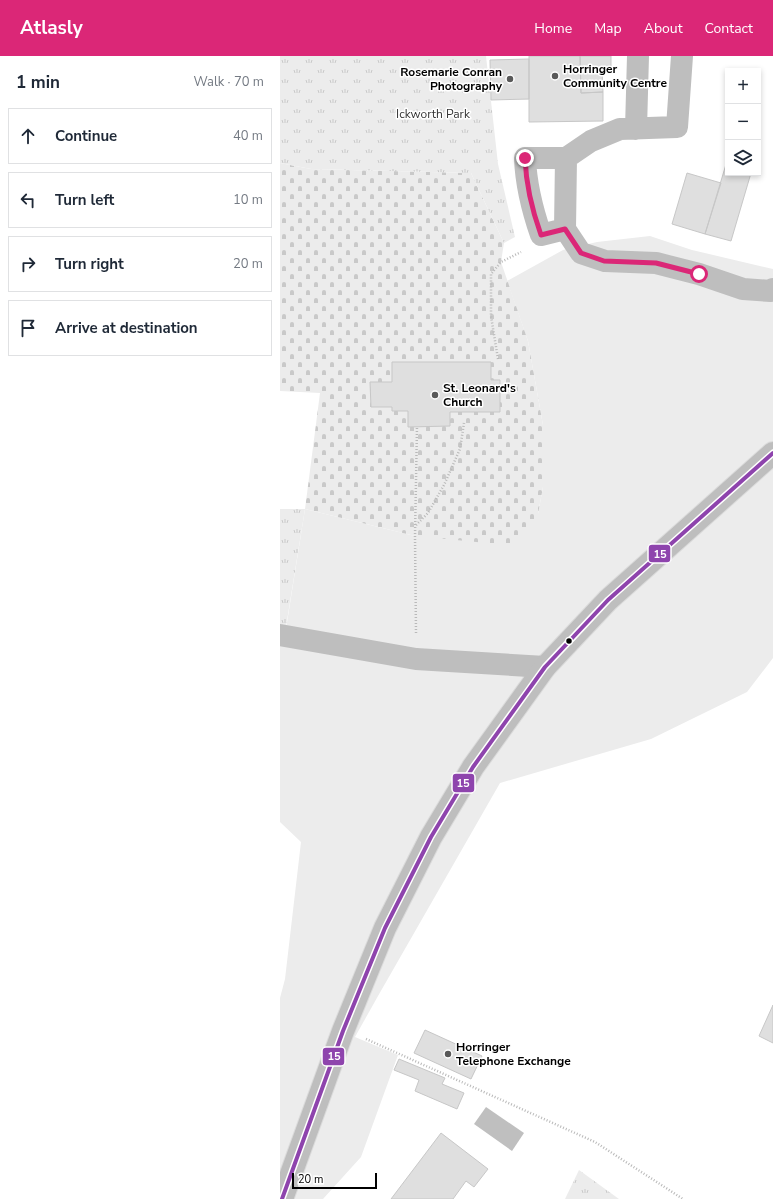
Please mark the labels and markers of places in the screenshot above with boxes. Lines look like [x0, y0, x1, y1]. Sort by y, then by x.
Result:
place label: Horringer Community Centre [563, 61, 667, 91]
place label: Rosemarie Conran Photography [400, 64, 503, 94]
marker: Horringer Community Centre [550, 71, 560, 81]
marker: Rosemarie Conran Photography [505, 74, 515, 84]
place label: St. Leonard's Church [443, 380, 516, 410]
marker: St. Leonard's Church [430, 390, 440, 400]
unlabelled marker [564, 636, 574, 646]
place label: Horringer Telephone Exchange [456, 1039, 571, 1069]
marker: Horringer Telephone Exchange [443, 1049, 453, 1059]

